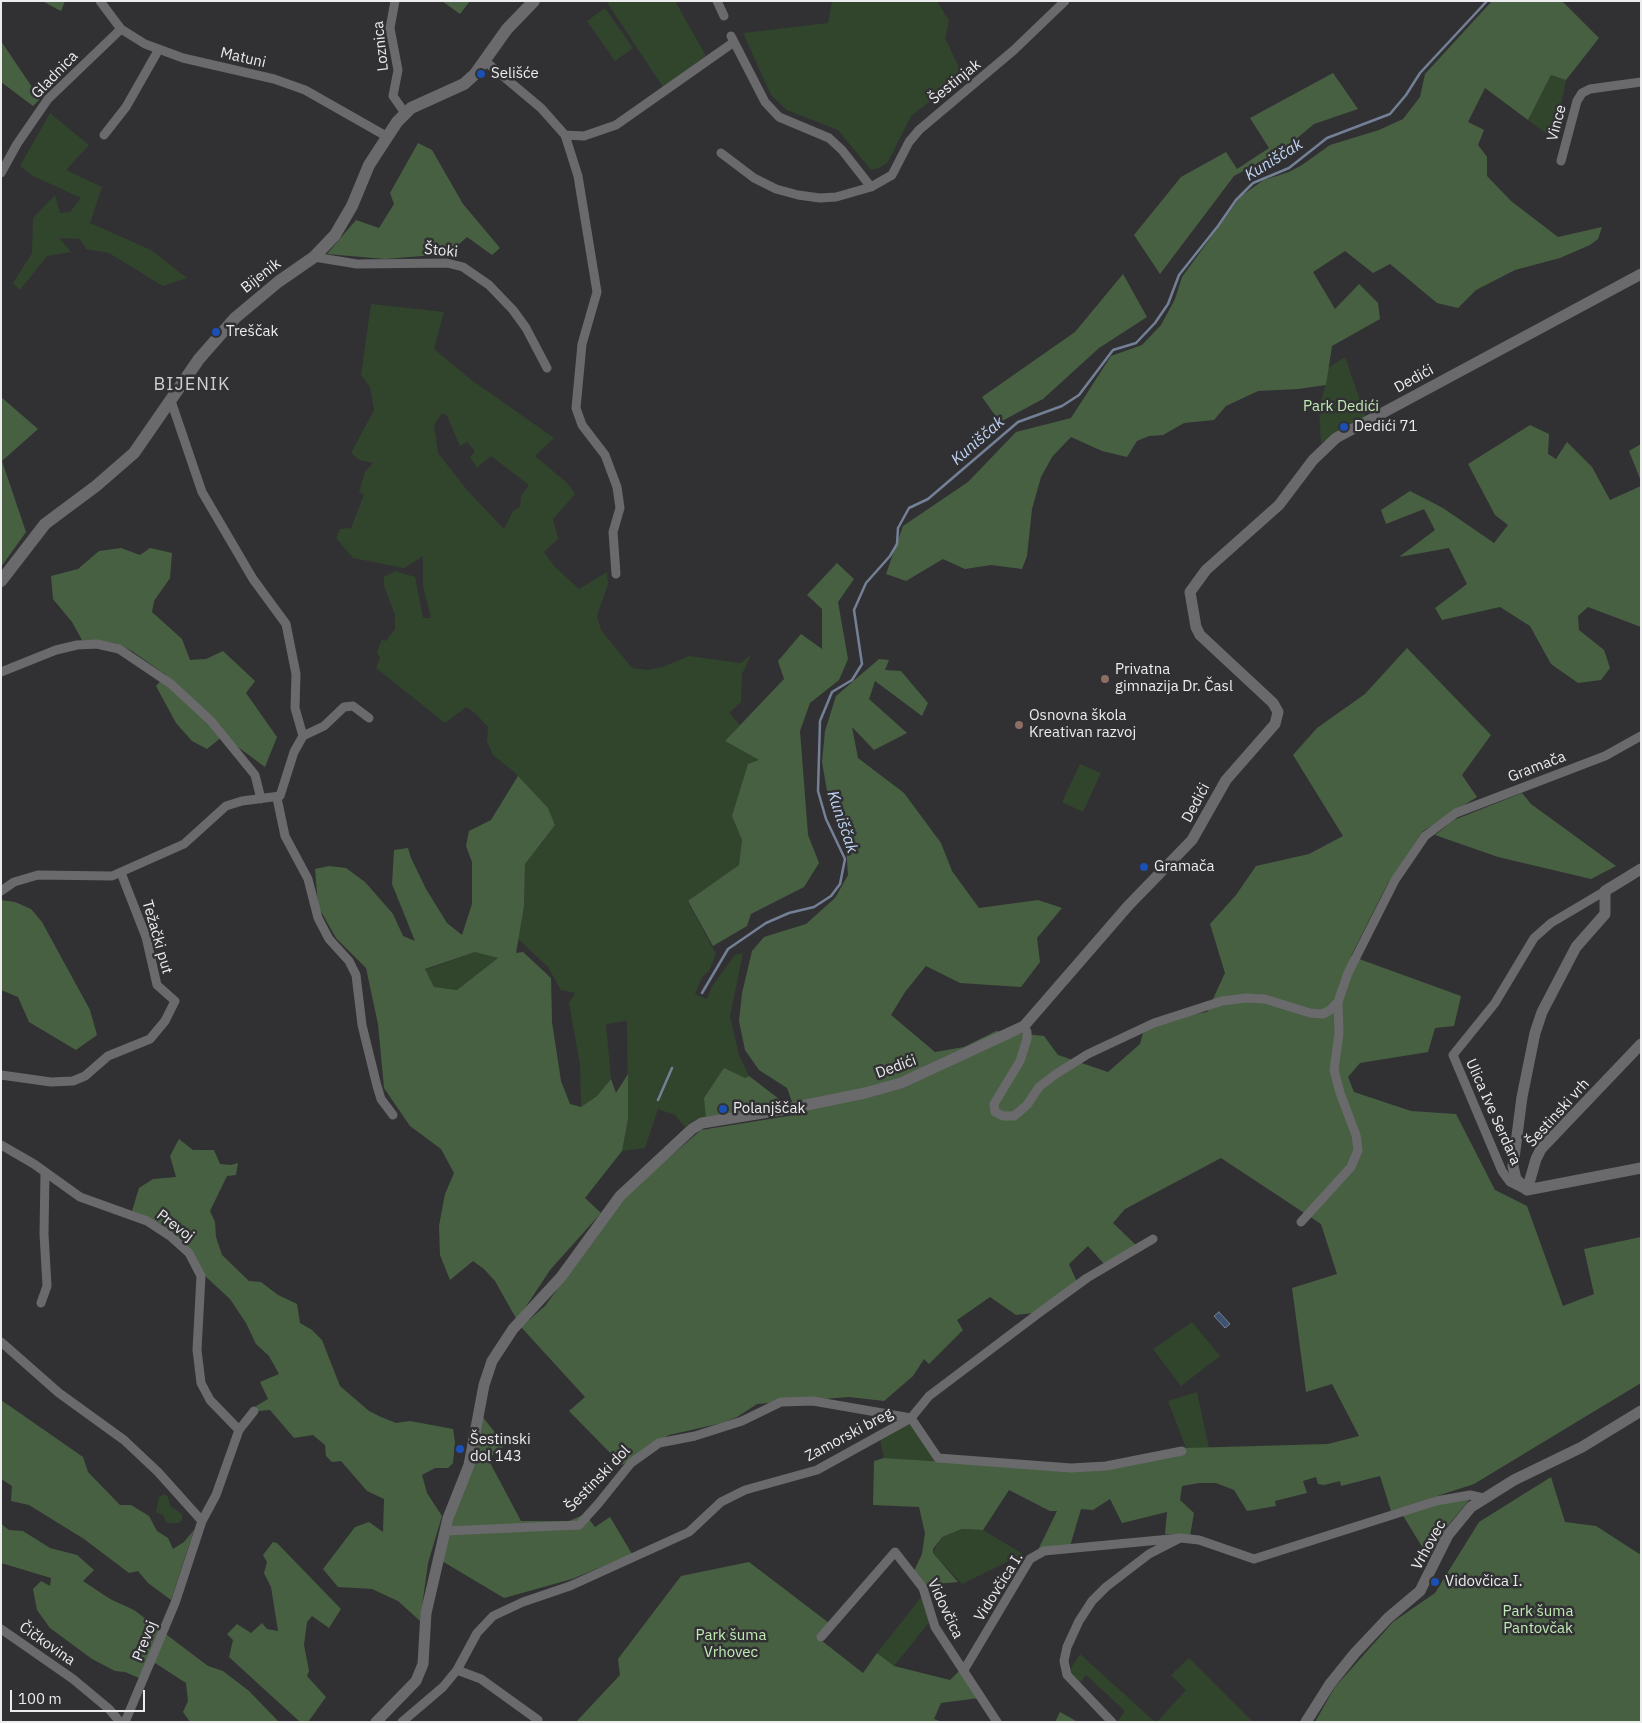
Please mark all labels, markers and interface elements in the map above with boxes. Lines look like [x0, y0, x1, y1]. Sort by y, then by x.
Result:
street label: Loznica [369, 20, 393, 72]
street label: Matuni [218, 44, 268, 72]
street label: Gladnica [28, 48, 82, 102]
street label: Šestinjak [925, 56, 985, 108]
place label: Selišće [491, 65, 539, 83]
marker: Selišće [475, 68, 487, 80]
street label: Vince [1544, 103, 1570, 143]
water label: Kuniščak [1242, 135, 1306, 185]
street label: Štoki [423, 241, 459, 261]
street label: Bijenik [237, 255, 285, 297]
place label: Treščak [226, 323, 278, 341]
marker: Treščak [210, 326, 222, 338]
street label: Dedići [1391, 361, 1437, 397]
district label: BIJENIK [153, 374, 231, 396]
park label: Park Dedići [1303, 398, 1379, 416]
water label: Kuniščak [947, 413, 1009, 469]
place label: Dedići 71 [1354, 418, 1418, 436]
marker: Dedići 71 [1338, 421, 1350, 433]
place label: Privatna gimnazija Dr. Časl [1115, 661, 1233, 696]
marker: Privatna gimnazija Dr. Časl [1099, 673, 1111, 685]
place label: Osnovna škola Kreativan razvoj [1029, 707, 1136, 742]
marker: Osnovna škola Kreativan razvoj [1013, 719, 1025, 731]
street label: Gramača [1506, 748, 1568, 786]
street label: Dedići [1178, 780, 1214, 826]
water label: Kuniščak [822, 788, 862, 856]
place label: Gramača [1154, 858, 1215, 876]
marker: Gramača [1138, 861, 1150, 873]
street label: Težački put [138, 898, 176, 976]
street label: Dedići [873, 1051, 919, 1083]
street label: Ulica Ive Serdara [1461, 1056, 1525, 1168]
street label: Šestinski vrh [1523, 1075, 1593, 1151]
place label: Polanjščak [733, 1100, 805, 1118]
marker: Polanjščak [717, 1103, 729, 1115]
street label: Prevoj [153, 1206, 197, 1246]
street label: Zamorski breg [802, 1404, 896, 1466]
place label: Šestinski dol 143 [470, 1431, 531, 1466]
street label: Šestinski dol [562, 1442, 634, 1516]
marker: Šestinski dol 143 [454, 1443, 466, 1455]
street label: Vrhovec [1408, 1517, 1450, 1573]
street label: Vidovčica I. [971, 1549, 1027, 1625]
place label: Vidovčica I. [1445, 1573, 1523, 1591]
street label: Vidovčica [923, 1576, 967, 1642]
marker: Vidovčica I. [1429, 1576, 1441, 1588]
park label: Park šuma Pantovčak [1503, 1603, 1573, 1638]
street label: Čičkovina [16, 1618, 78, 1670]
street label: Prevoj [129, 1618, 161, 1664]
park label: Park šuma Vrhovec [696, 1627, 766, 1662]
scale bar [12, 1680, 148, 1712]
text: 100 m [18, 1689, 62, 1708]

